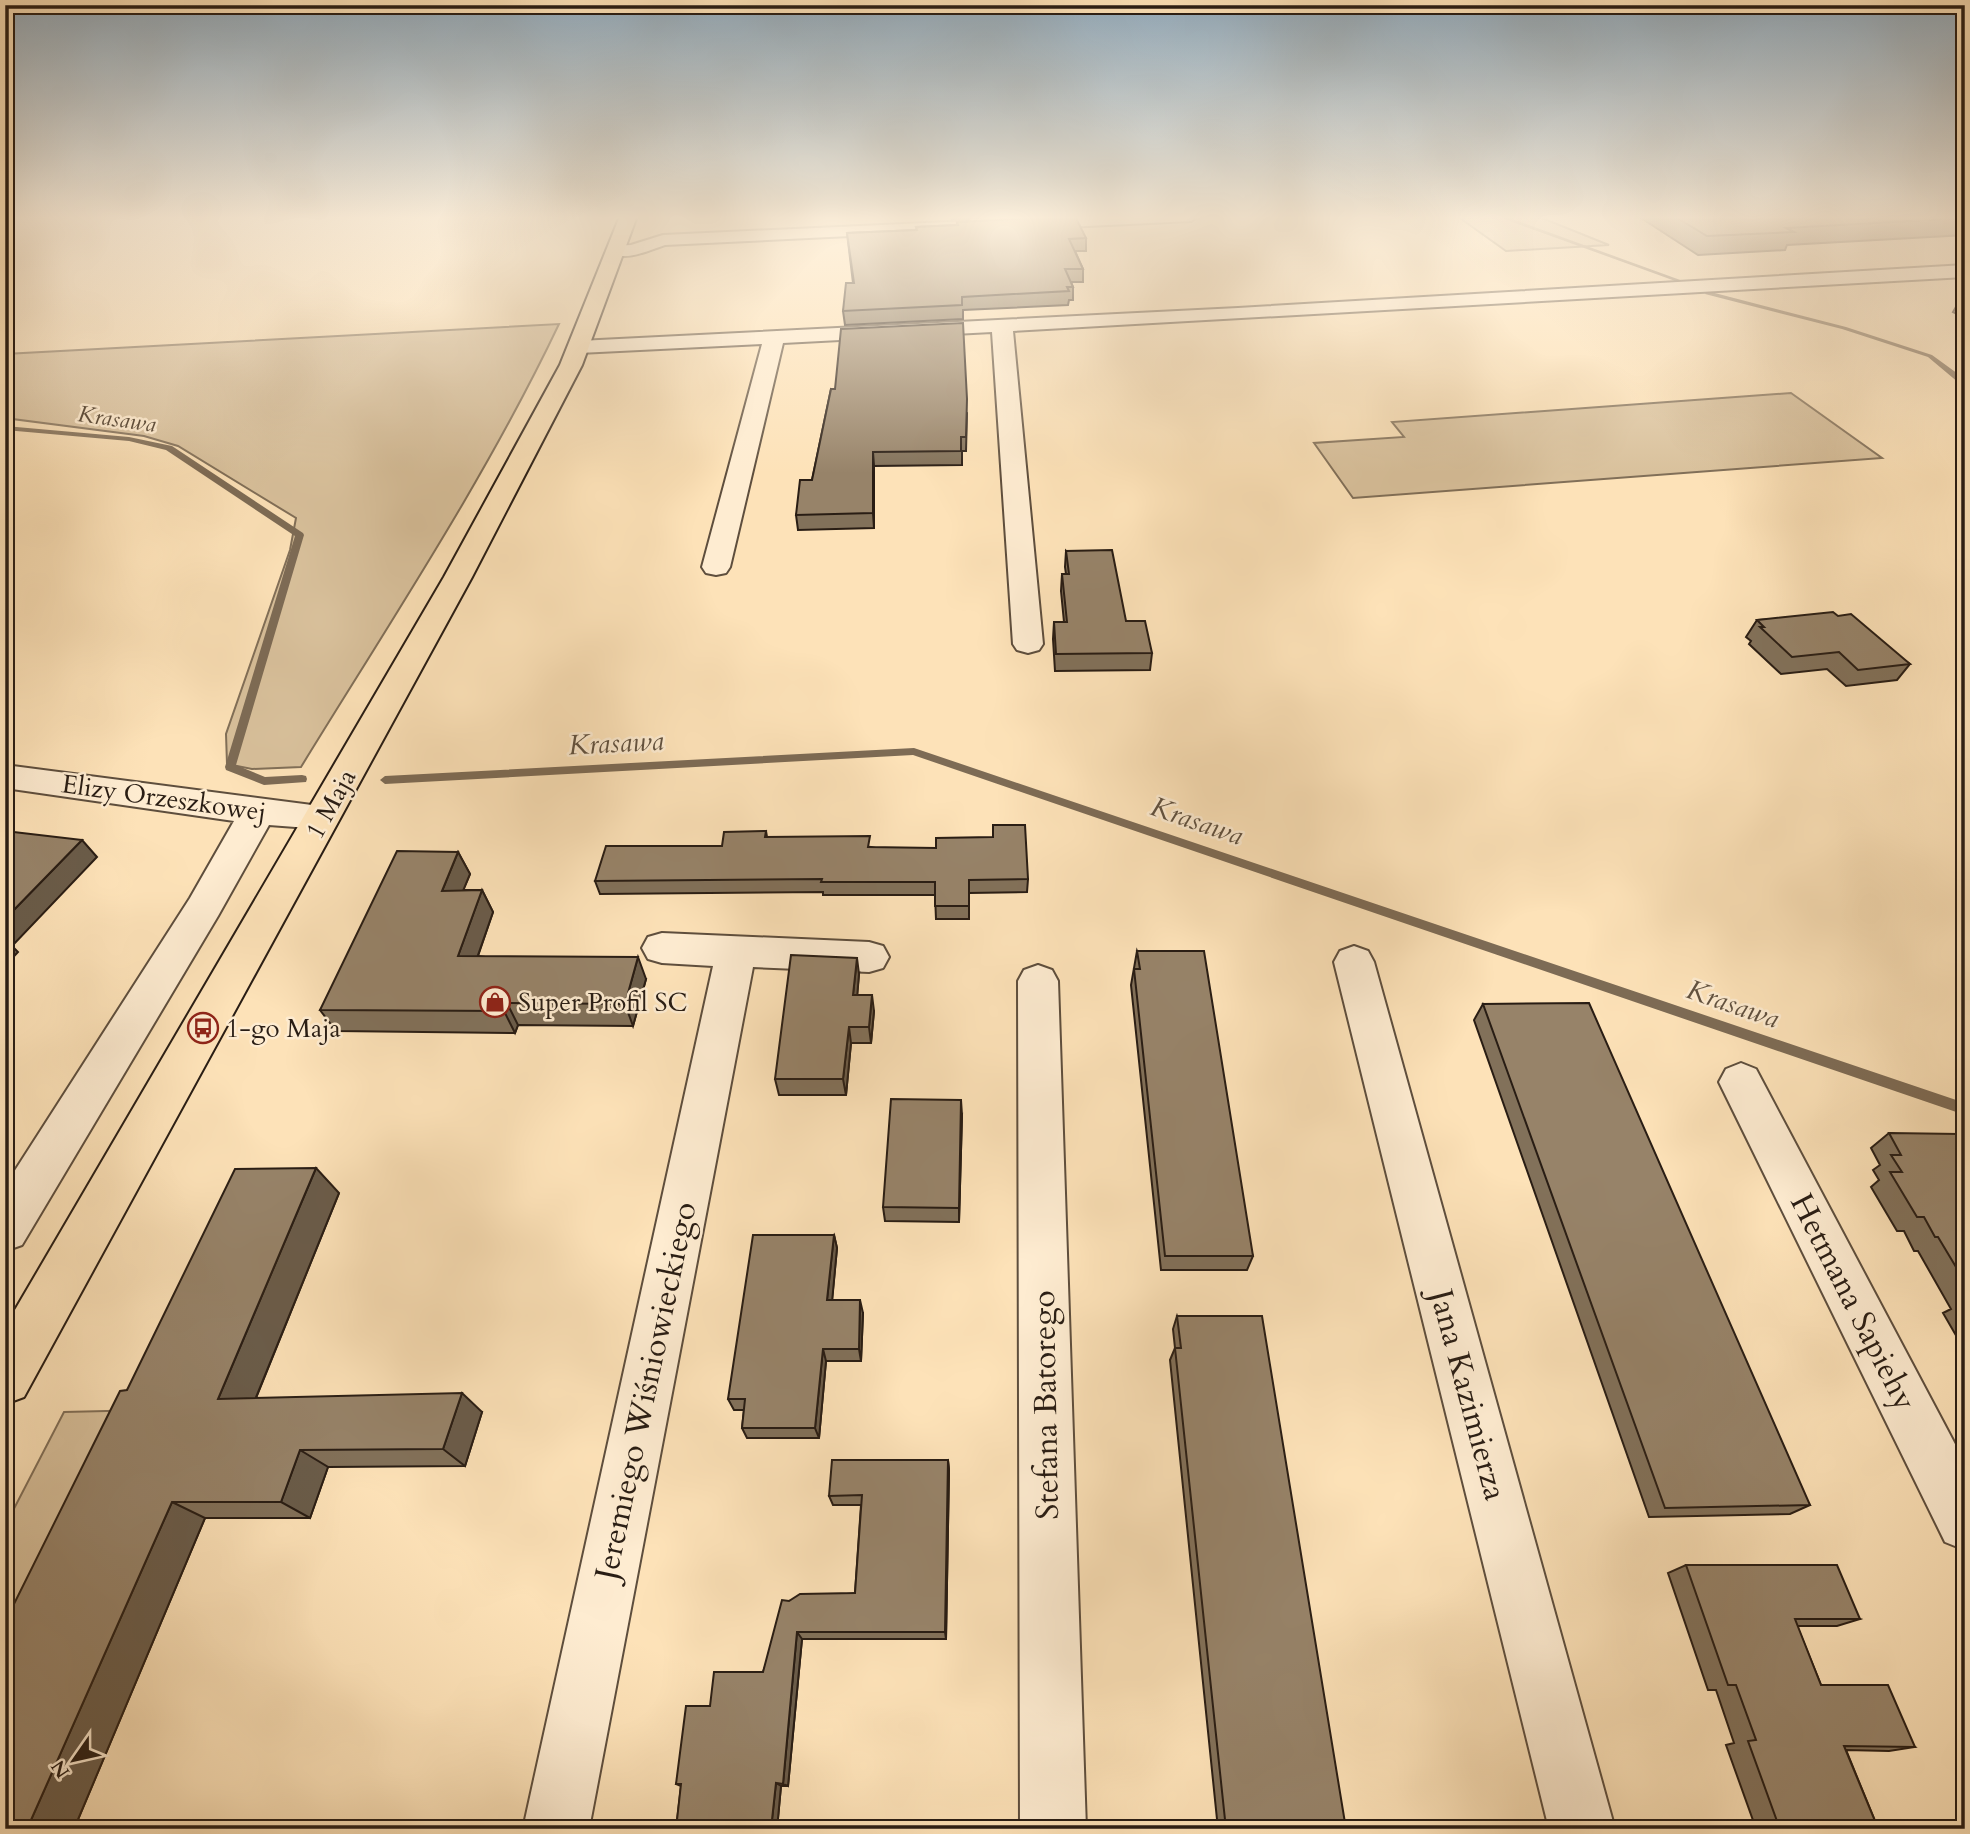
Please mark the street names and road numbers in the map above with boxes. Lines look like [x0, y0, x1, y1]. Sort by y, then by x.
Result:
street label: 1 Maja [298, 763, 364, 845]
street label: Elizy Orzeszkowej [60, 766, 268, 830]
street label: Hetmana Sapiehy [1779, 1186, 1927, 1418]
street label: Jeremiego Wiśniowieckiego [584, 1198, 708, 1588]
street label: Jana Kazimierza [1418, 1281, 1517, 1505]
street label: Stefana Batorego [1022, 1290, 1070, 1520]

